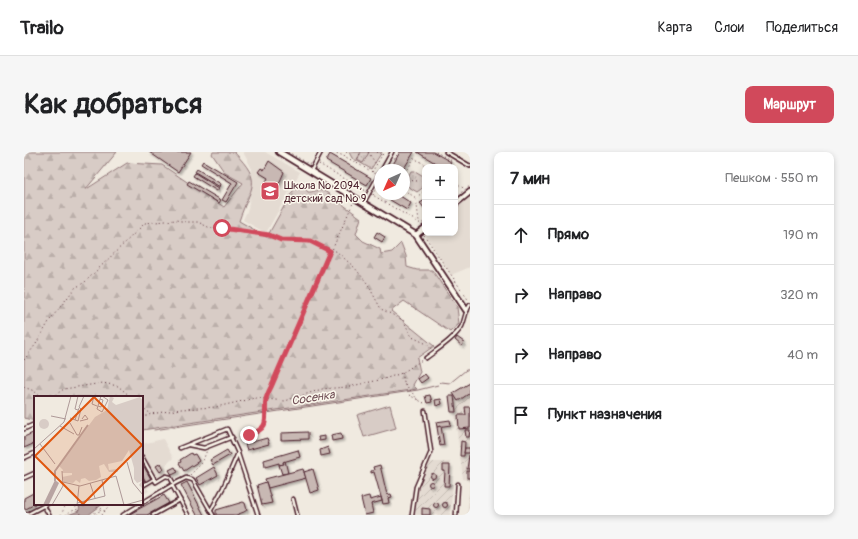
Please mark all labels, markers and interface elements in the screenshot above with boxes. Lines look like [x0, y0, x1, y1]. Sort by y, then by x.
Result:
text: Trailo [20, 16, 64, 40]
text: Карта [658, 19, 692, 36]
text: Слои [714, 19, 744, 36]
text: Поделиться [766, 19, 838, 36]
button: Маршрут [745, 86, 834, 123]
text: Как добраться [24, 87, 202, 122]
north arrow [374, 164, 410, 200]
map controls [422, 164, 458, 236]
button: + [422, 164, 458, 200]
text: 7 мин [510, 168, 550, 189]
text: Пешком · 550 m [725, 170, 818, 186]
place label: Школа № 2094, детский сад № 9 [284, 179, 367, 205]
school or university icon: Школа № 2094, детский сад № 9 [259, 180, 281, 202]
button: − [422, 200, 458, 236]
route start [213, 219, 231, 237]
icon: ahead [510, 224, 532, 246]
text: Прямо [548, 225, 589, 244]
text: 190 m [783, 227, 818, 243]
icon: right [510, 284, 532, 306]
text: Направо [548, 285, 602, 304]
text: 320 m [780, 287, 818, 303]
icon: right [510, 344, 532, 366]
text: Направо [548, 345, 602, 364]
text: 40 m [787, 347, 818, 363]
water label: Сосенка [290, 387, 337, 409]
inset map [34, 396, 143, 505]
icon: arrive [510, 404, 532, 426]
text: Пункт назначения [548, 405, 662, 424]
route end [240, 426, 258, 444]

